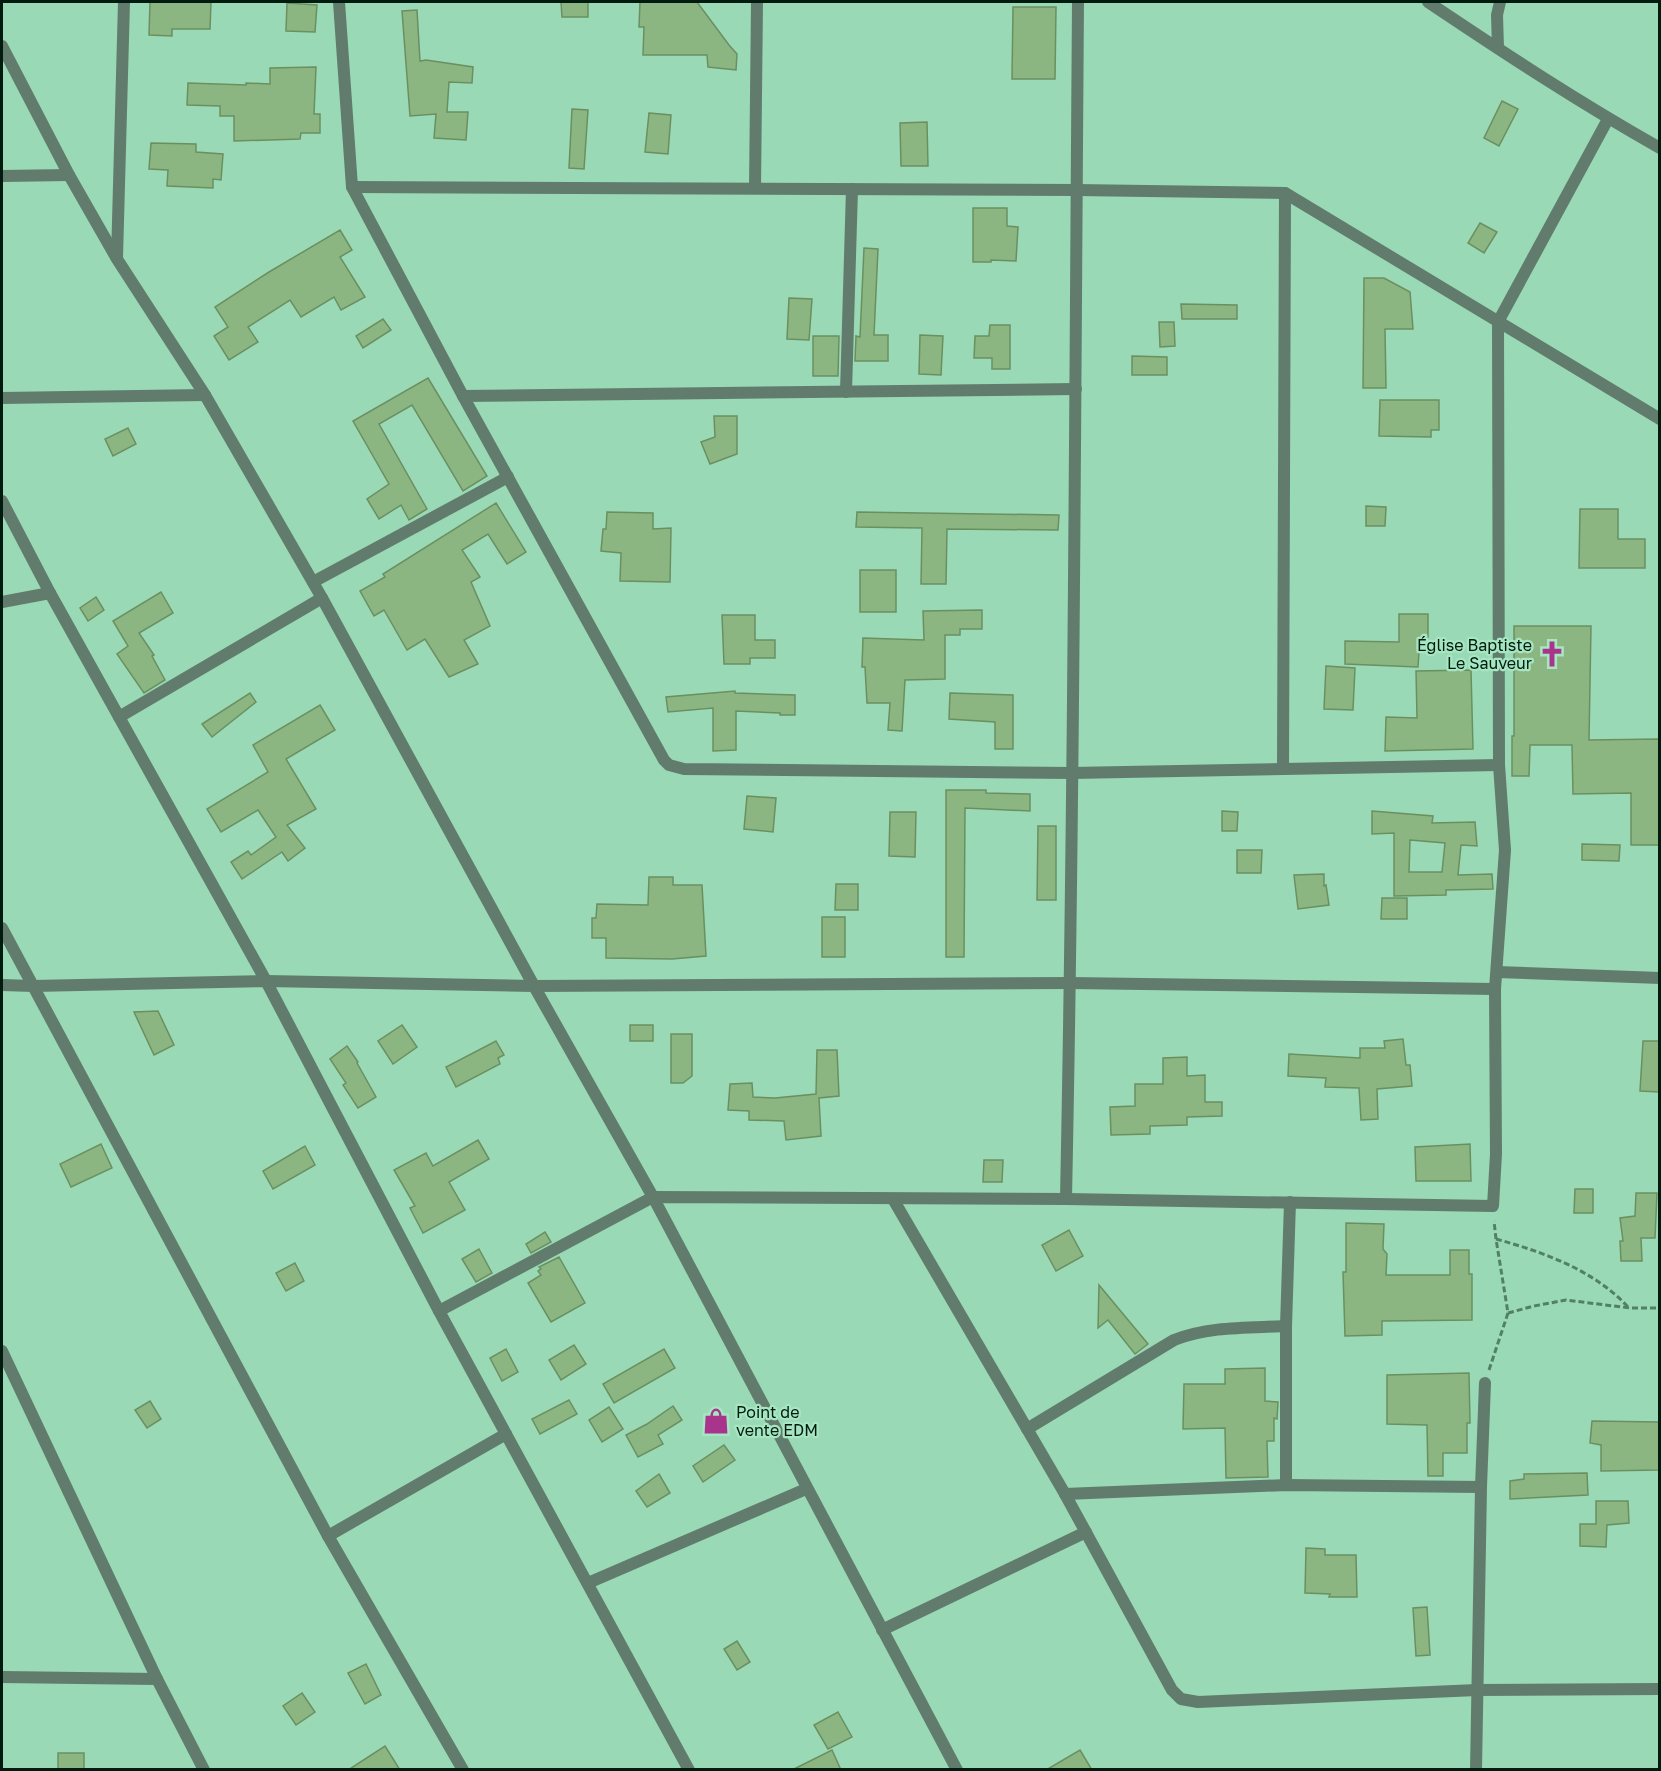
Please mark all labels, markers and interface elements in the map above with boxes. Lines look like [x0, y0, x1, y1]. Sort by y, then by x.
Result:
place label: Église Baptiste Le Sauveur [1417, 635, 1532, 673]
church icon: Église Baptiste Le Sauveur [1537, 639, 1567, 669]
place label: Point de vente EDM [736, 1402, 818, 1440]
shop icon: Point de vente EDM [701, 1406, 731, 1436]

